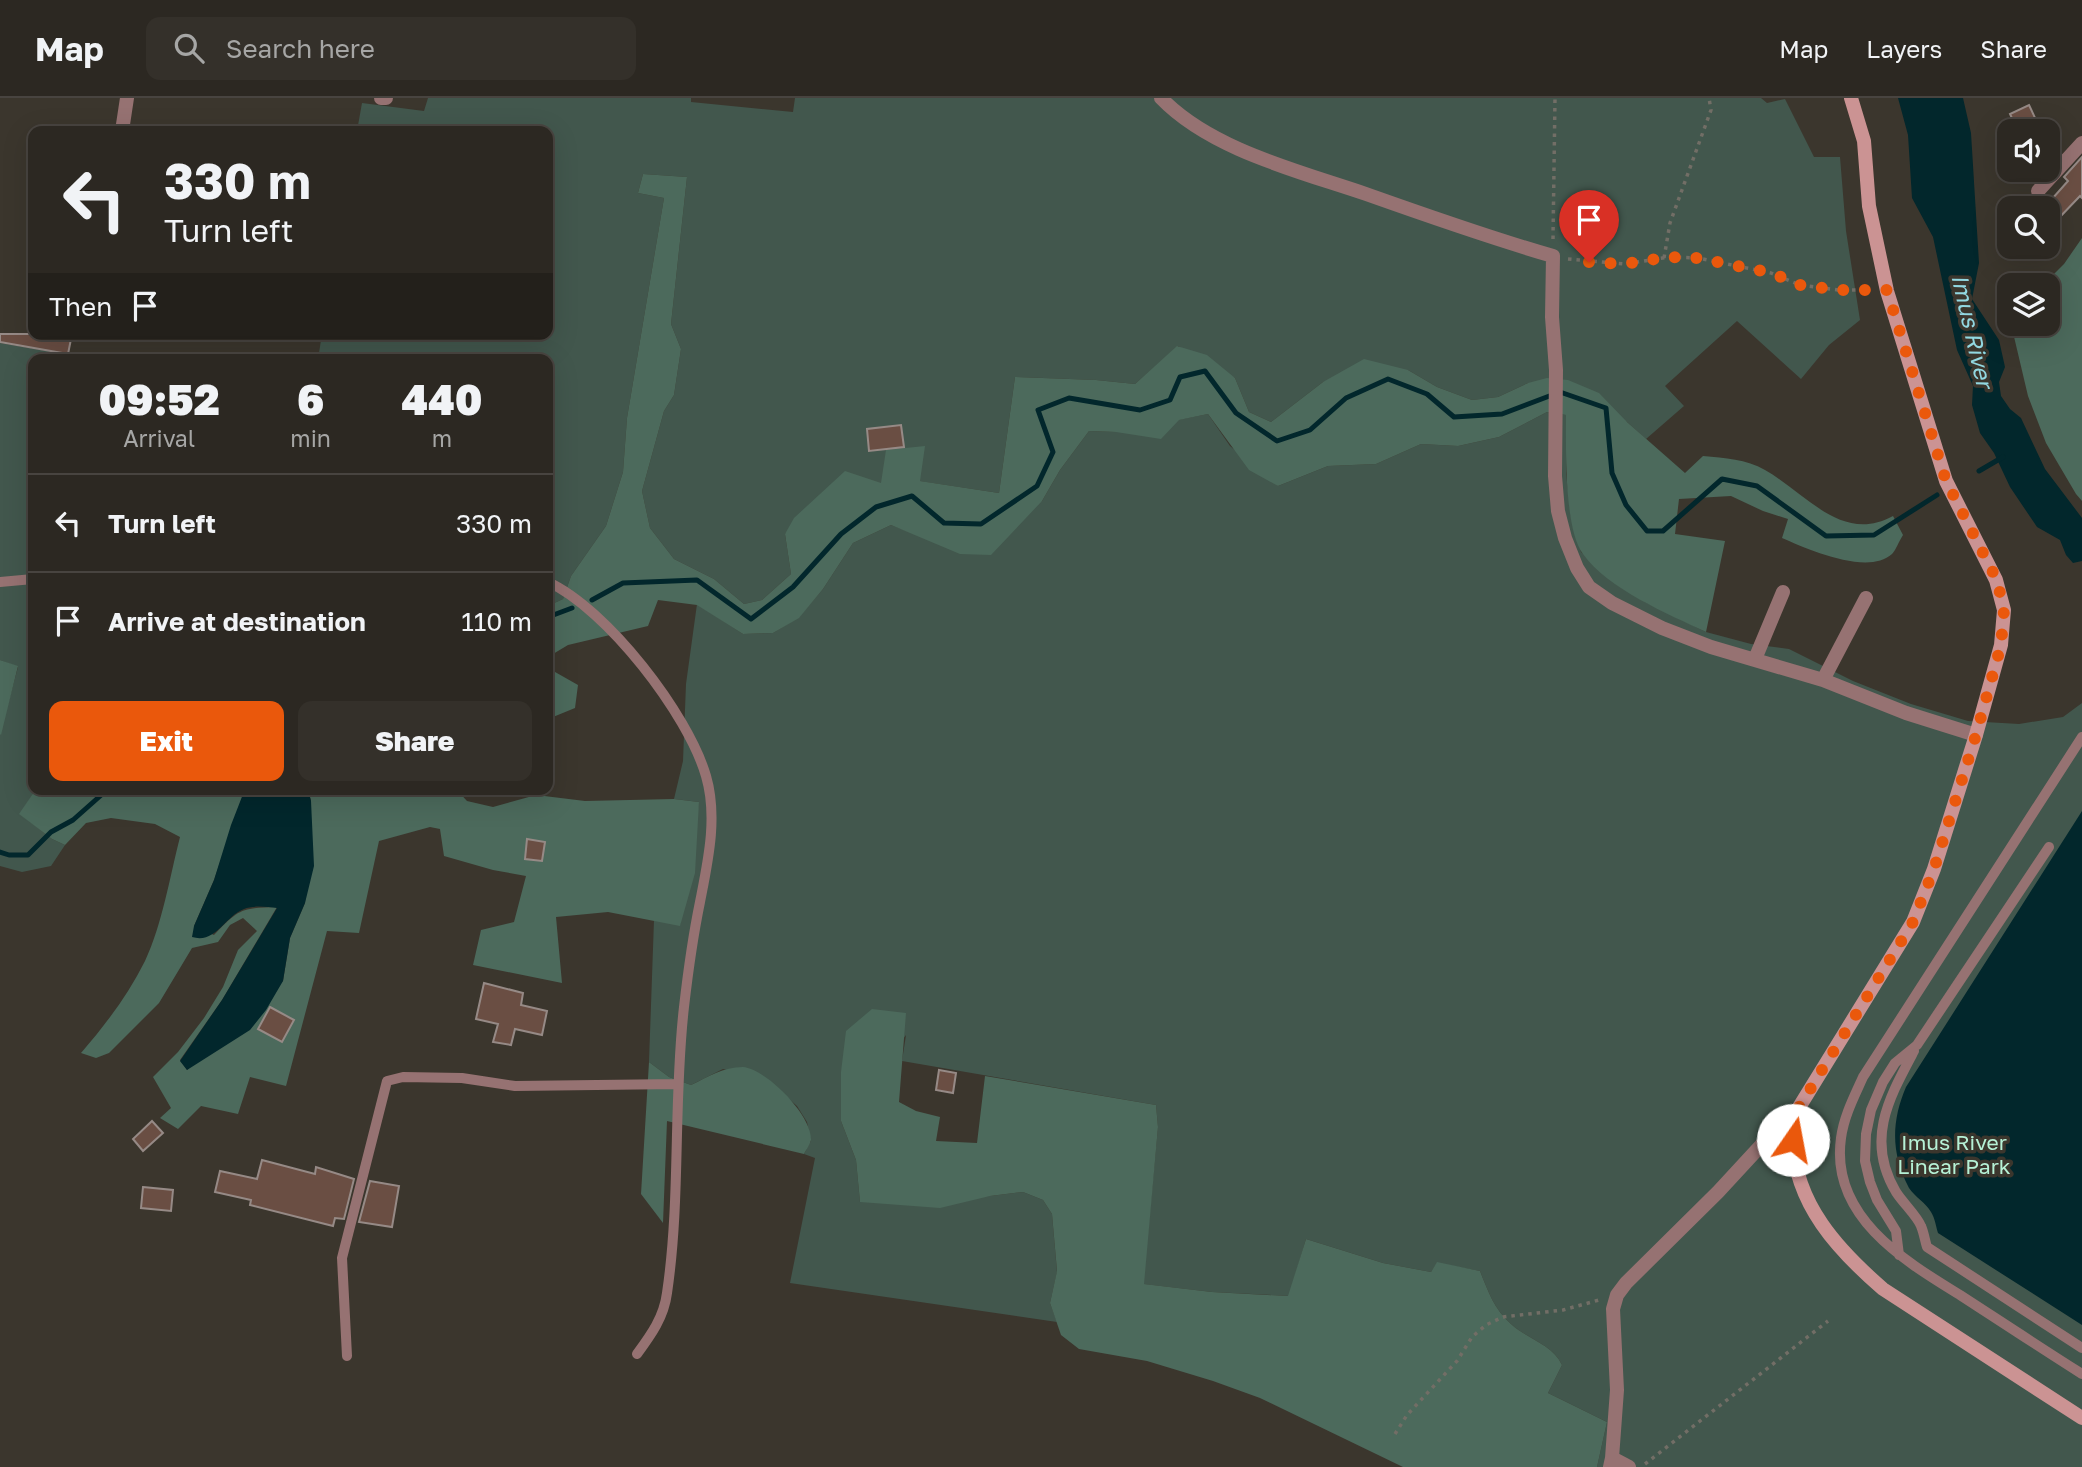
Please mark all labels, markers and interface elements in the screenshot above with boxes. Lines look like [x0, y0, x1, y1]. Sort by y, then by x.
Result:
search box [146, 17, 636, 80]
text: Map [35, 29, 104, 68]
icon: search [170, 29, 208, 67]
text: Search here [226, 33, 375, 64]
text: Map [1779, 34, 1828, 63]
text: Layers [1866, 34, 1942, 63]
text: Share [1980, 34, 2047, 63]
map controls [1997, 119, 2060, 336]
button: sound [1997, 119, 2060, 182]
text: 330 m [164, 151, 311, 210]
icon: left [49, 154, 140, 245]
pin [1559, 190, 1619, 262]
button: search [1997, 196, 2060, 259]
icon: arrive [1570, 201, 1608, 239]
text: Turn left [164, 211, 293, 249]
water label: Imus River [1946, 271, 2000, 393]
button: layers [1997, 273, 2060, 336]
icon: arrive [126, 287, 164, 325]
text: Then [49, 291, 112, 322]
text: 09:52 [98, 374, 220, 424]
text: 6 [297, 374, 324, 424]
text: 440 [401, 374, 483, 424]
text: Arrival [123, 424, 195, 452]
text: min [290, 424, 331, 452]
text: m [432, 424, 452, 452]
icon: left [49, 504, 87, 542]
text: Turn left [108, 508, 216, 539]
text: 330 m [456, 508, 532, 539]
icon: arrive [49, 602, 87, 640]
text: Arrive at destination [108, 606, 366, 637]
text: 110 m [461, 606, 532, 637]
button: Exit [49, 701, 284, 781]
button: Share [298, 701, 532, 781]
position arrow [1756, 1103, 1830, 1177]
park label: Imus River Linear Park [1897, 1129, 2011, 1179]

